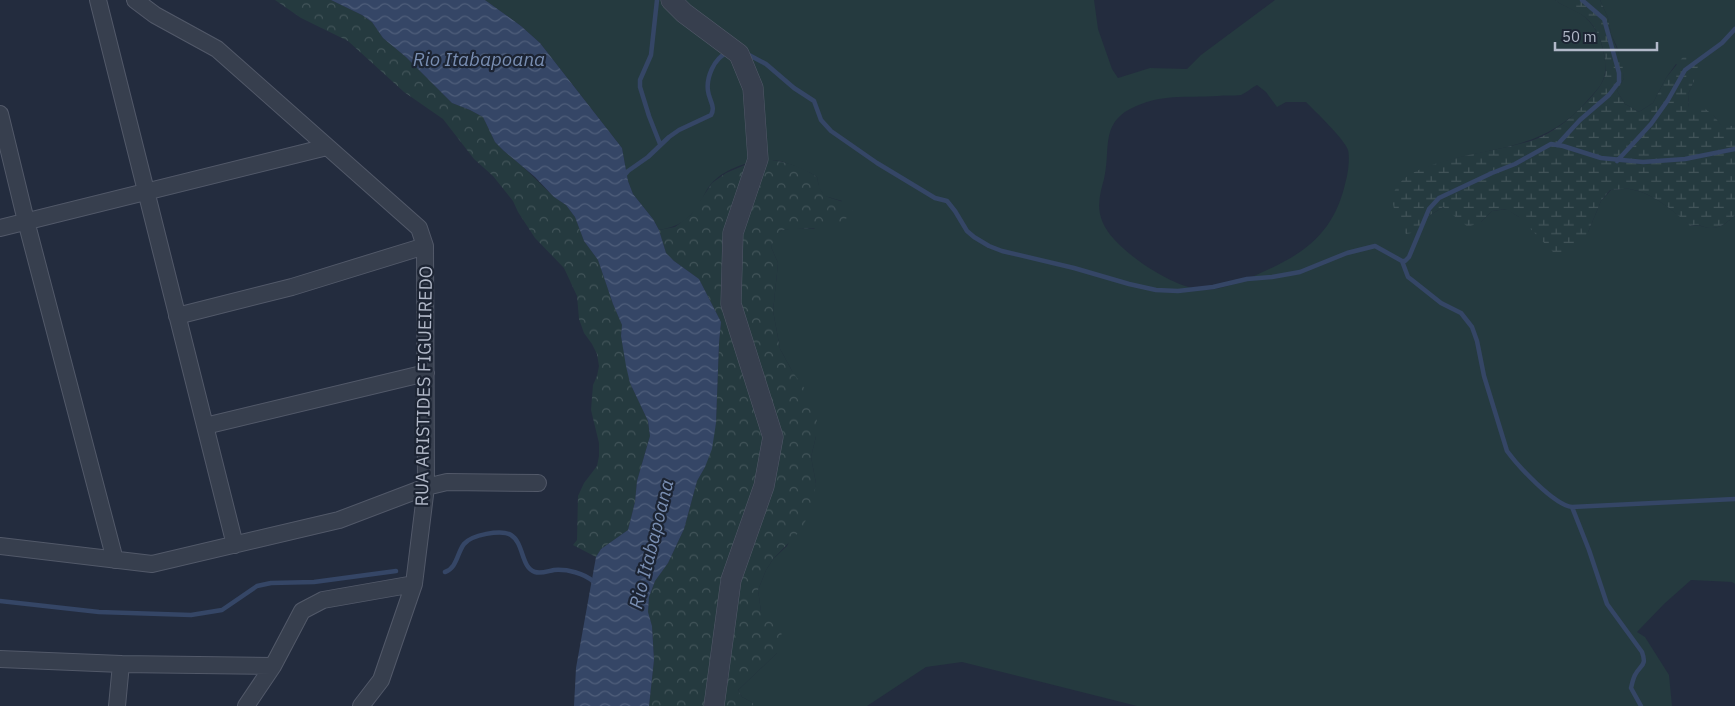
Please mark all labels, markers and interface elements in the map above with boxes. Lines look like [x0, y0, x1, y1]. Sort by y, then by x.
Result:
scale bar [1555, 20, 1658, 52]
text: 50 m [1562, 27, 1597, 46]
water label: Rio Itabapoana [413, 47, 545, 71]
street label: RUA ARISTIDES FIGUEIREDO [410, 265, 437, 507]
water label: Rio Itabapoana [623, 477, 679, 611]

